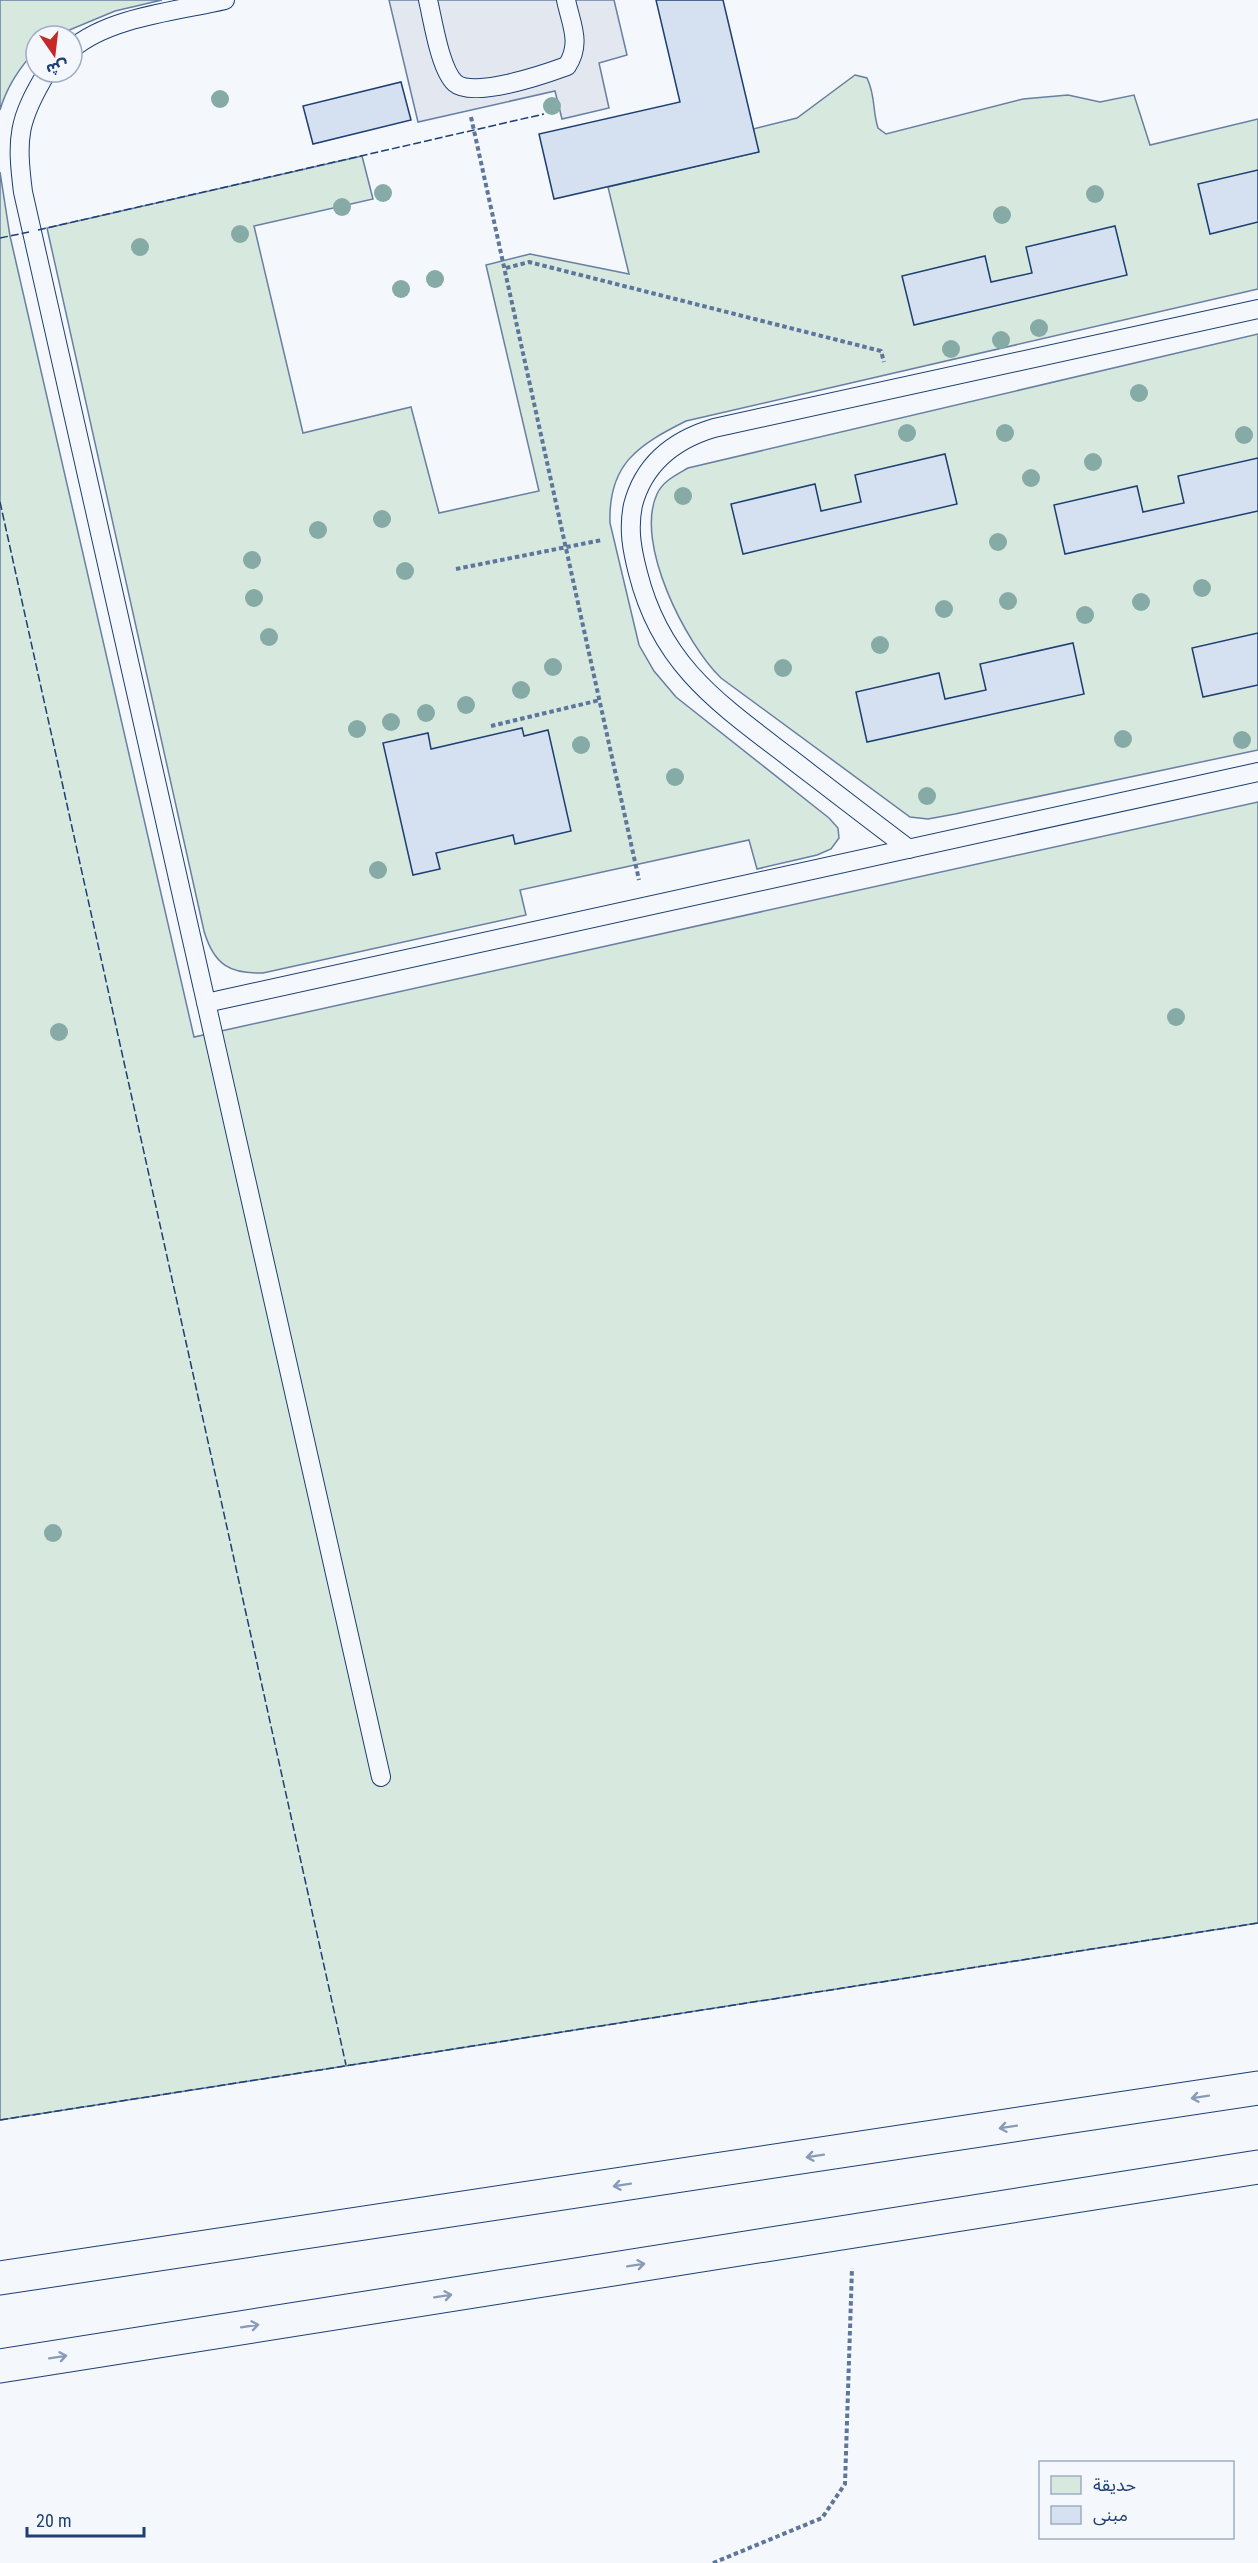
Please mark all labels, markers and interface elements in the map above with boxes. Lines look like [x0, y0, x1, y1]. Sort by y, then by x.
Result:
north arrow [24, 24, 84, 84]
text: ش [44, 56, 70, 80]
one-way arrow [1191, 2091, 1211, 2102]
one-way arrow [998, 2121, 1018, 2132]
one-way arrow [805, 2150, 825, 2161]
one-way arrow [612, 2179, 632, 2190]
one-way arrow [625, 2260, 645, 2271]
one-way arrow [433, 2290, 452, 2301]
one-way arrow [240, 2321, 260, 2332]
one-way arrow [47, 2351, 67, 2362]
legend [1039, 2461, 1234, 2539]
text: حديقة [1093, 2474, 1136, 2495]
scale bar [27, 2500, 144, 2538]
text: مبنى [1093, 2504, 1128, 2526]
text: 20 m [36, 2510, 71, 2531]

